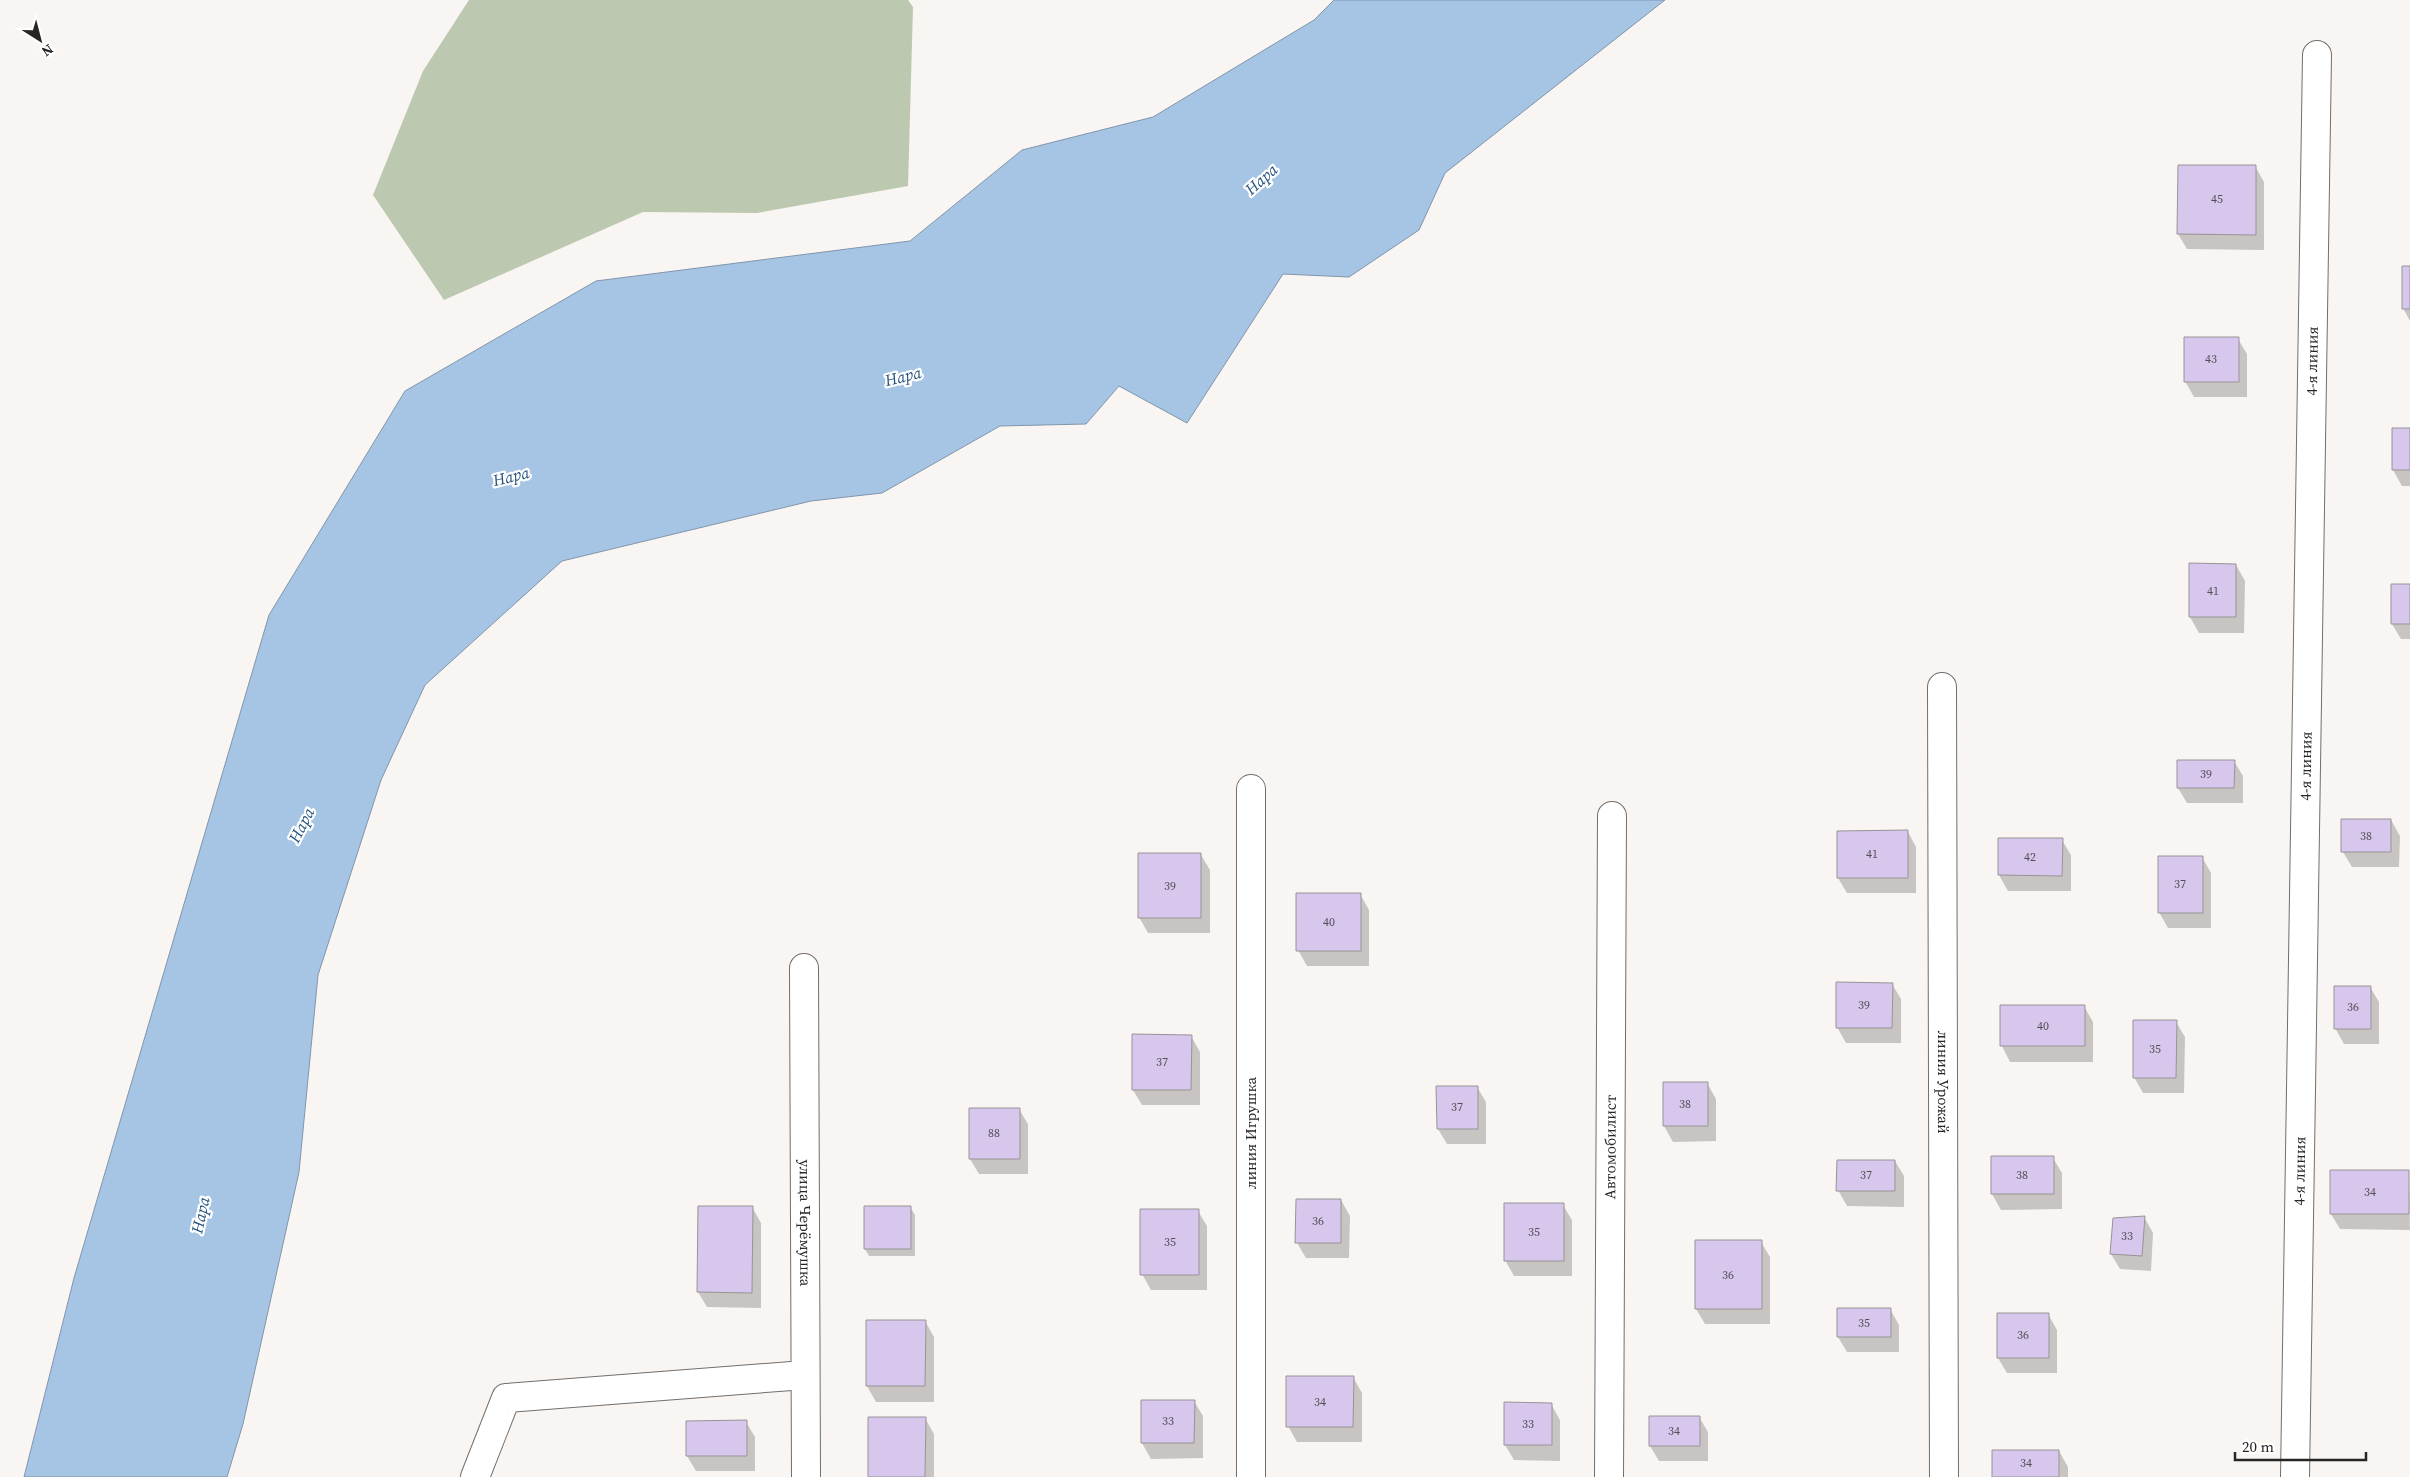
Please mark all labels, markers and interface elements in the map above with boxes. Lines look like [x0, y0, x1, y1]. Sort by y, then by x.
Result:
north arrow [15, 15, 65, 65]
text: N [38, 39, 58, 62]
water label: Нара [1239, 158, 1283, 200]
house number: 45 [2211, 191, 2223, 207]
street label: 4-я линия [2301, 326, 2323, 396]
house number: 43 [2205, 351, 2217, 367]
water label: Нара [882, 361, 924, 391]
water label: Нара [490, 461, 532, 491]
house number: 41 [2207, 583, 2219, 599]
street label: 4-я линия [2294, 731, 2317, 801]
house number: 39 [2200, 766, 2212, 782]
water label: Нара [282, 803, 319, 847]
house number: 38 [2360, 828, 2372, 844]
house number: 41 [1866, 846, 1878, 862]
house number: 42 [2024, 849, 2036, 865]
house number: 37 [2174, 876, 2186, 892]
house number: 39 [1164, 878, 1176, 894]
house number: 40 [1323, 914, 1335, 930]
house number: 39 [1858, 997, 1870, 1013]
house number: 36 [2347, 999, 2359, 1015]
house number: 40 [2037, 1018, 2049, 1034]
street label: линия Урожай [1933, 1030, 1954, 1134]
house number: 35 [2149, 1041, 2161, 1057]
house number: 37 [1156, 1054, 1168, 1070]
street label: линия Игрушка [1240, 1076, 1261, 1189]
street label: Автомобилист [1599, 1095, 1621, 1199]
house number: 38 [1679, 1096, 1691, 1112]
house number: 37 [1451, 1099, 1463, 1115]
house number: 88 [988, 1125, 1000, 1141]
street label: 4-я линия [2288, 1136, 2310, 1206]
street label: улица Черёмушка [795, 1159, 816, 1287]
house number: 37 [1860, 1167, 1872, 1183]
house number: 38 [2016, 1167, 2028, 1183]
house number: 34 [2364, 1184, 2376, 1200]
water label: Нара [185, 1194, 215, 1236]
house number: 36 [1312, 1213, 1324, 1229]
house number: 35 [1528, 1224, 1540, 1240]
house number: 33 [2121, 1228, 2133, 1244]
house number: 35 [1164, 1234, 1176, 1250]
house number: 36 [1722, 1267, 1734, 1283]
house number: 35 [1858, 1315, 1870, 1331]
house number: 36 [2017, 1327, 2029, 1343]
house number: 34 [1314, 1394, 1326, 1410]
house number: 33 [1162, 1413, 1174, 1429]
house number: 33 [1522, 1416, 1534, 1432]
house number: 34 [1668, 1423, 1680, 1439]
scale bar [2235, 1430, 2366, 1462]
text: 20 m [2242, 1436, 2274, 1457]
house number: 34 [2020, 1455, 2032, 1471]

